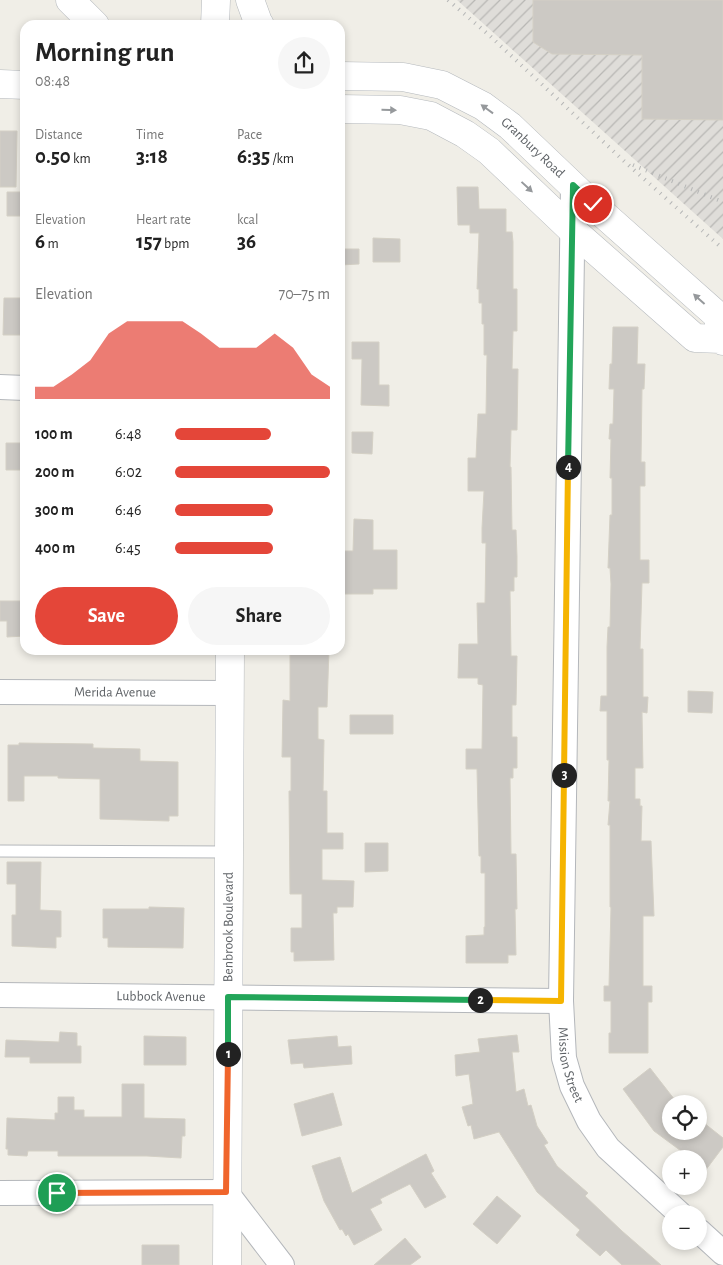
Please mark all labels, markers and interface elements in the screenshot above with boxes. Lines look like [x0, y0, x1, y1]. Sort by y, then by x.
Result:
button: share [278, 37, 330, 89]
text: Morning run [35, 39, 175, 67]
text: 08:48 [35, 73, 70, 89]
one-way arrow [480, 104, 494, 114]
one-way arrow [381, 106, 397, 114]
street label: Granbury Road [499, 115, 567, 181]
text: Distance [35, 128, 82, 142]
text: Time [136, 128, 164, 142]
text: Pace [237, 128, 262, 142]
text: 0.50 [35, 146, 71, 167]
text: 3:18 [136, 146, 168, 167]
text: 6:35 [237, 146, 270, 167]
text: km [71, 152, 91, 166]
text: /km [270, 152, 294, 166]
one-way arrow [520, 181, 532, 193]
pin [572, 183, 614, 225]
icon: check [579, 190, 607, 218]
text: Elevation [35, 213, 86, 227]
text: Heart rate [136, 213, 191, 227]
text: kcal [237, 213, 258, 227]
text: 6 [35, 231, 45, 252]
text: 157 [136, 231, 162, 252]
text: 36 [237, 231, 256, 252]
text: m [45, 237, 59, 251]
text: bpm [162, 237, 189, 251]
text: Elevation [35, 286, 93, 302]
text: 70–75 m [278, 286, 330, 302]
one-way arrow [693, 294, 706, 305]
text: 100 m [35, 426, 73, 442]
text: 6:48 [115, 426, 141, 442]
pin: 4 [556, 454, 580, 480]
text: 4 [565, 460, 572, 474]
text: 200 m [35, 464, 75, 480]
text: 6:02 [115, 464, 142, 480]
text: 300 m [35, 502, 74, 518]
text: 6:46 [115, 502, 141, 518]
text: 400 m [35, 540, 75, 556]
text: 6:45 [115, 540, 141, 556]
button: Save [35, 587, 178, 645]
button: Share [188, 587, 330, 645]
street label: Merida Avenue [74, 685, 156, 700]
pin: 3 [552, 762, 576, 788]
text: 3 [561, 768, 568, 782]
street label: Benbrook Boulevard [221, 872, 236, 982]
pin: 2 [468, 988, 492, 1012]
street label: Lubbock Avenue [116, 989, 206, 1004]
text: 2 [477, 993, 484, 1007]
street label: Mission Street [555, 1027, 586, 1105]
pin: 1 [216, 1042, 240, 1066]
text: 1 [226, 1047, 231, 1061]
map controls [662, 1095, 707, 1250]
button: locate [662, 1095, 707, 1140]
button: + [662, 1150, 707, 1195]
pin [36, 1172, 78, 1214]
icon: arrive [43, 1179, 71, 1207]
button: − [662, 1205, 707, 1250]

